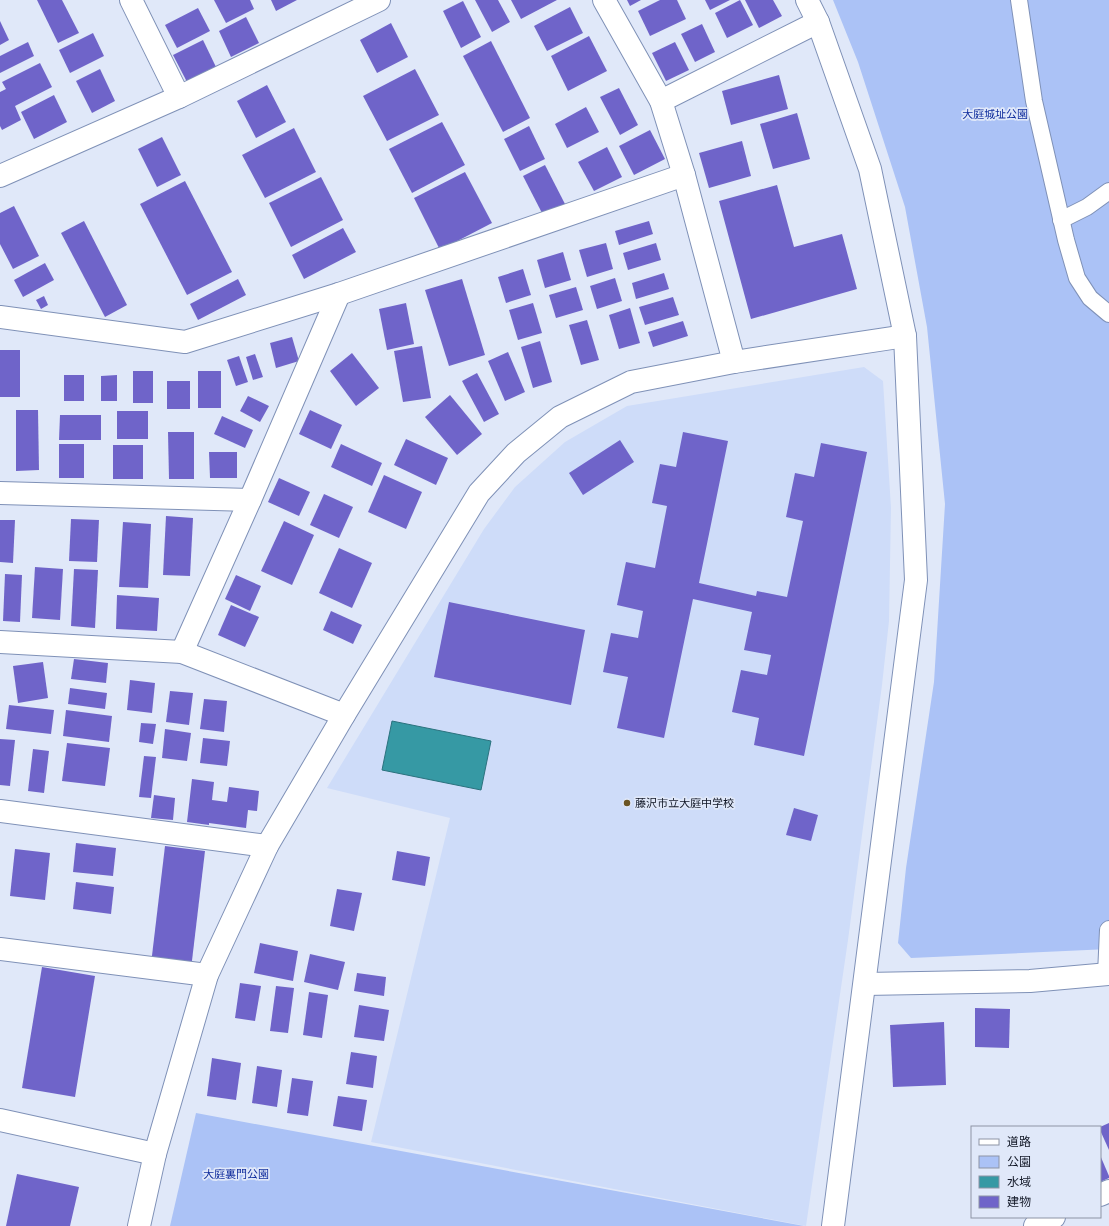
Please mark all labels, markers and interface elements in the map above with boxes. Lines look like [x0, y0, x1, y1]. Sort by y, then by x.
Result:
park label: 大庭城址公園 [962, 108, 1028, 121]
place label: 藤沢市立大庭中学校 [635, 797, 734, 810]
marker: 藤沢市立大庭中学校 [622, 798, 632, 808]
legend [971, 1126, 1101, 1218]
text: 道路 [1007, 1135, 1031, 1149]
text: 公園 [1007, 1155, 1031, 1169]
park label: 大庭裏門公園 [203, 1168, 269, 1181]
text: 水域 [1007, 1175, 1031, 1189]
text: 建物 [1007, 1195, 1031, 1209]

